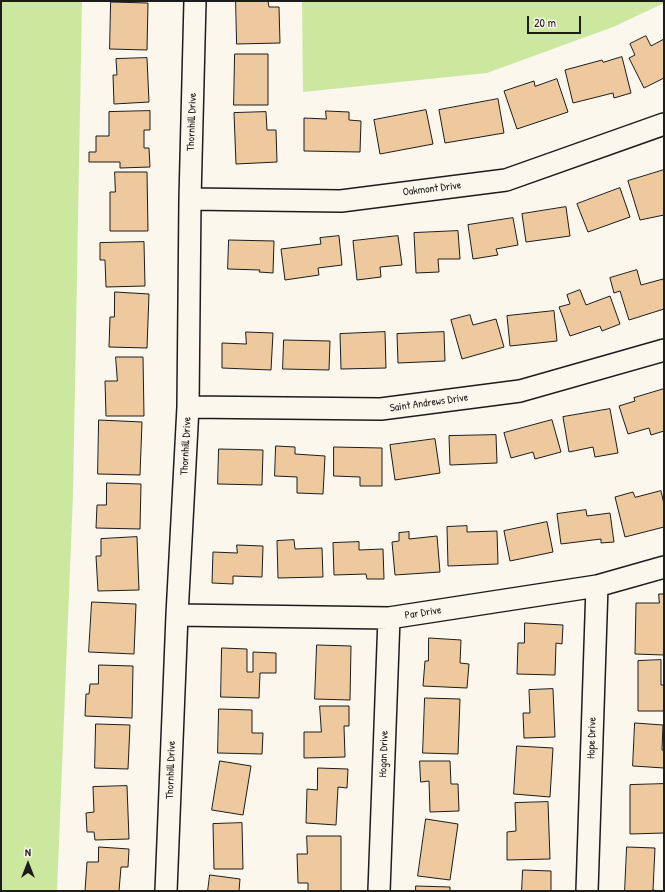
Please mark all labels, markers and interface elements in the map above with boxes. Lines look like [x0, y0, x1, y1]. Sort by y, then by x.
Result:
scale bar [529, 8, 583, 34]
text: 20 m [534, 14, 556, 31]
street label: Thornhill Drive [184, 93, 200, 151]
street label: Oakmont Drive [402, 179, 462, 199]
street label: Saint Andrews Drive [389, 391, 469, 415]
street label: Thornhill Drive [178, 416, 194, 476]
street label: Par Drive [404, 604, 442, 622]
street label: Hope Drive [585, 717, 599, 759]
street label: Hogan Drive [377, 730, 391, 778]
street label: Thornhill Drive [163, 741, 179, 799]
north arrow [8, 844, 48, 884]
text: N [25, 845, 31, 859]

